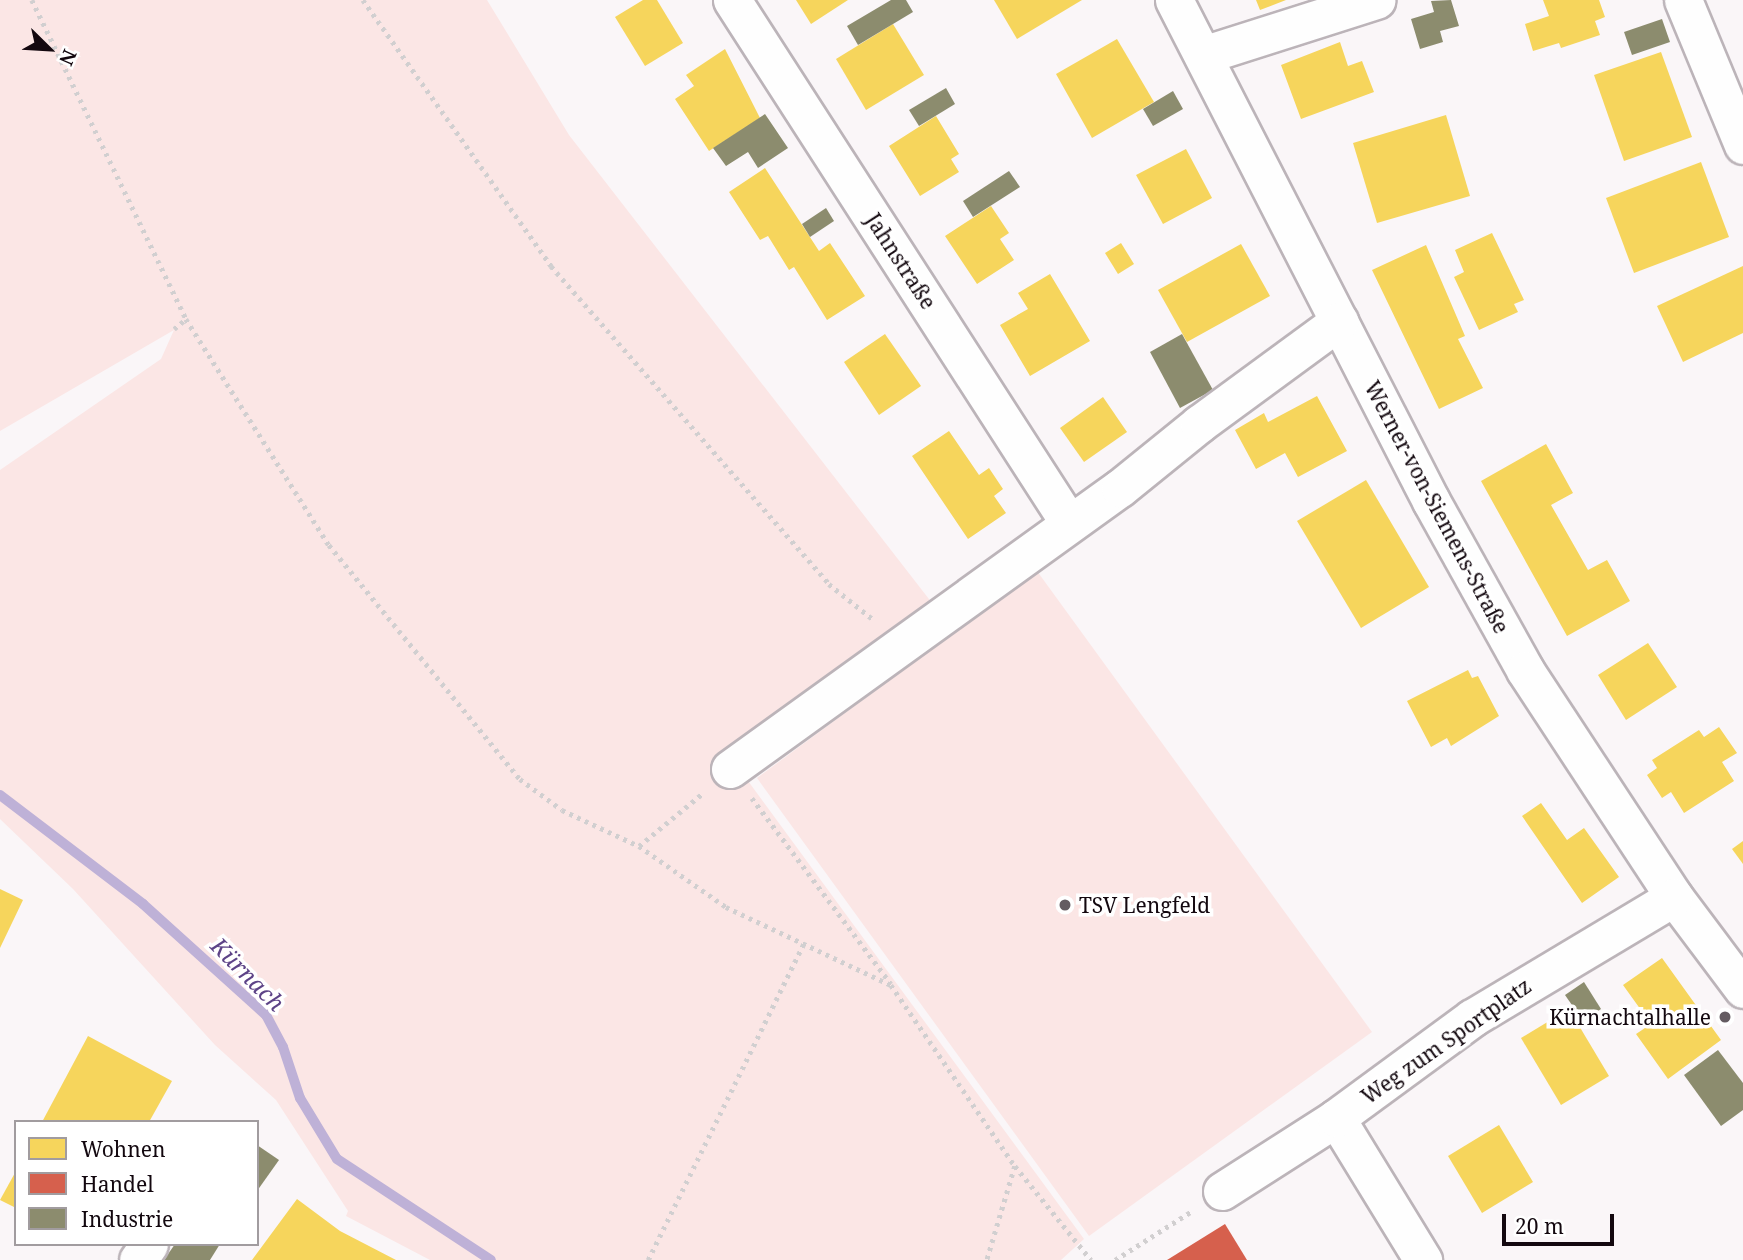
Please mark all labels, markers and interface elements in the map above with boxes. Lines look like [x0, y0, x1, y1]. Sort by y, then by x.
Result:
north arrow [14, 14, 84, 84]
text: N [53, 45, 83, 70]
street label: Jahnstraße [861, 208, 941, 314]
street label: Werner-von-Siemens-Straße [1360, 376, 1514, 638]
place label: TSV Lengfeld [1079, 892, 1210, 918]
marker: TSV Lengfeld [1057, 897, 1073, 913]
water label: Kürnach [206, 932, 290, 1016]
street label: Weg zum Sportplatz [1356, 973, 1536, 1109]
place label: Kürnachtalhalle [1549, 1004, 1711, 1030]
marker: Kürnachtalhalle [1717, 1009, 1733, 1025]
legend [14, 1120, 259, 1246]
text: Wohnen [81, 1135, 166, 1163]
text: Handel [81, 1170, 154, 1198]
scale bar [1505, 1200, 1617, 1244]
text: Industrie [81, 1205, 173, 1233]
text: 20 m [1515, 1212, 1564, 1240]

